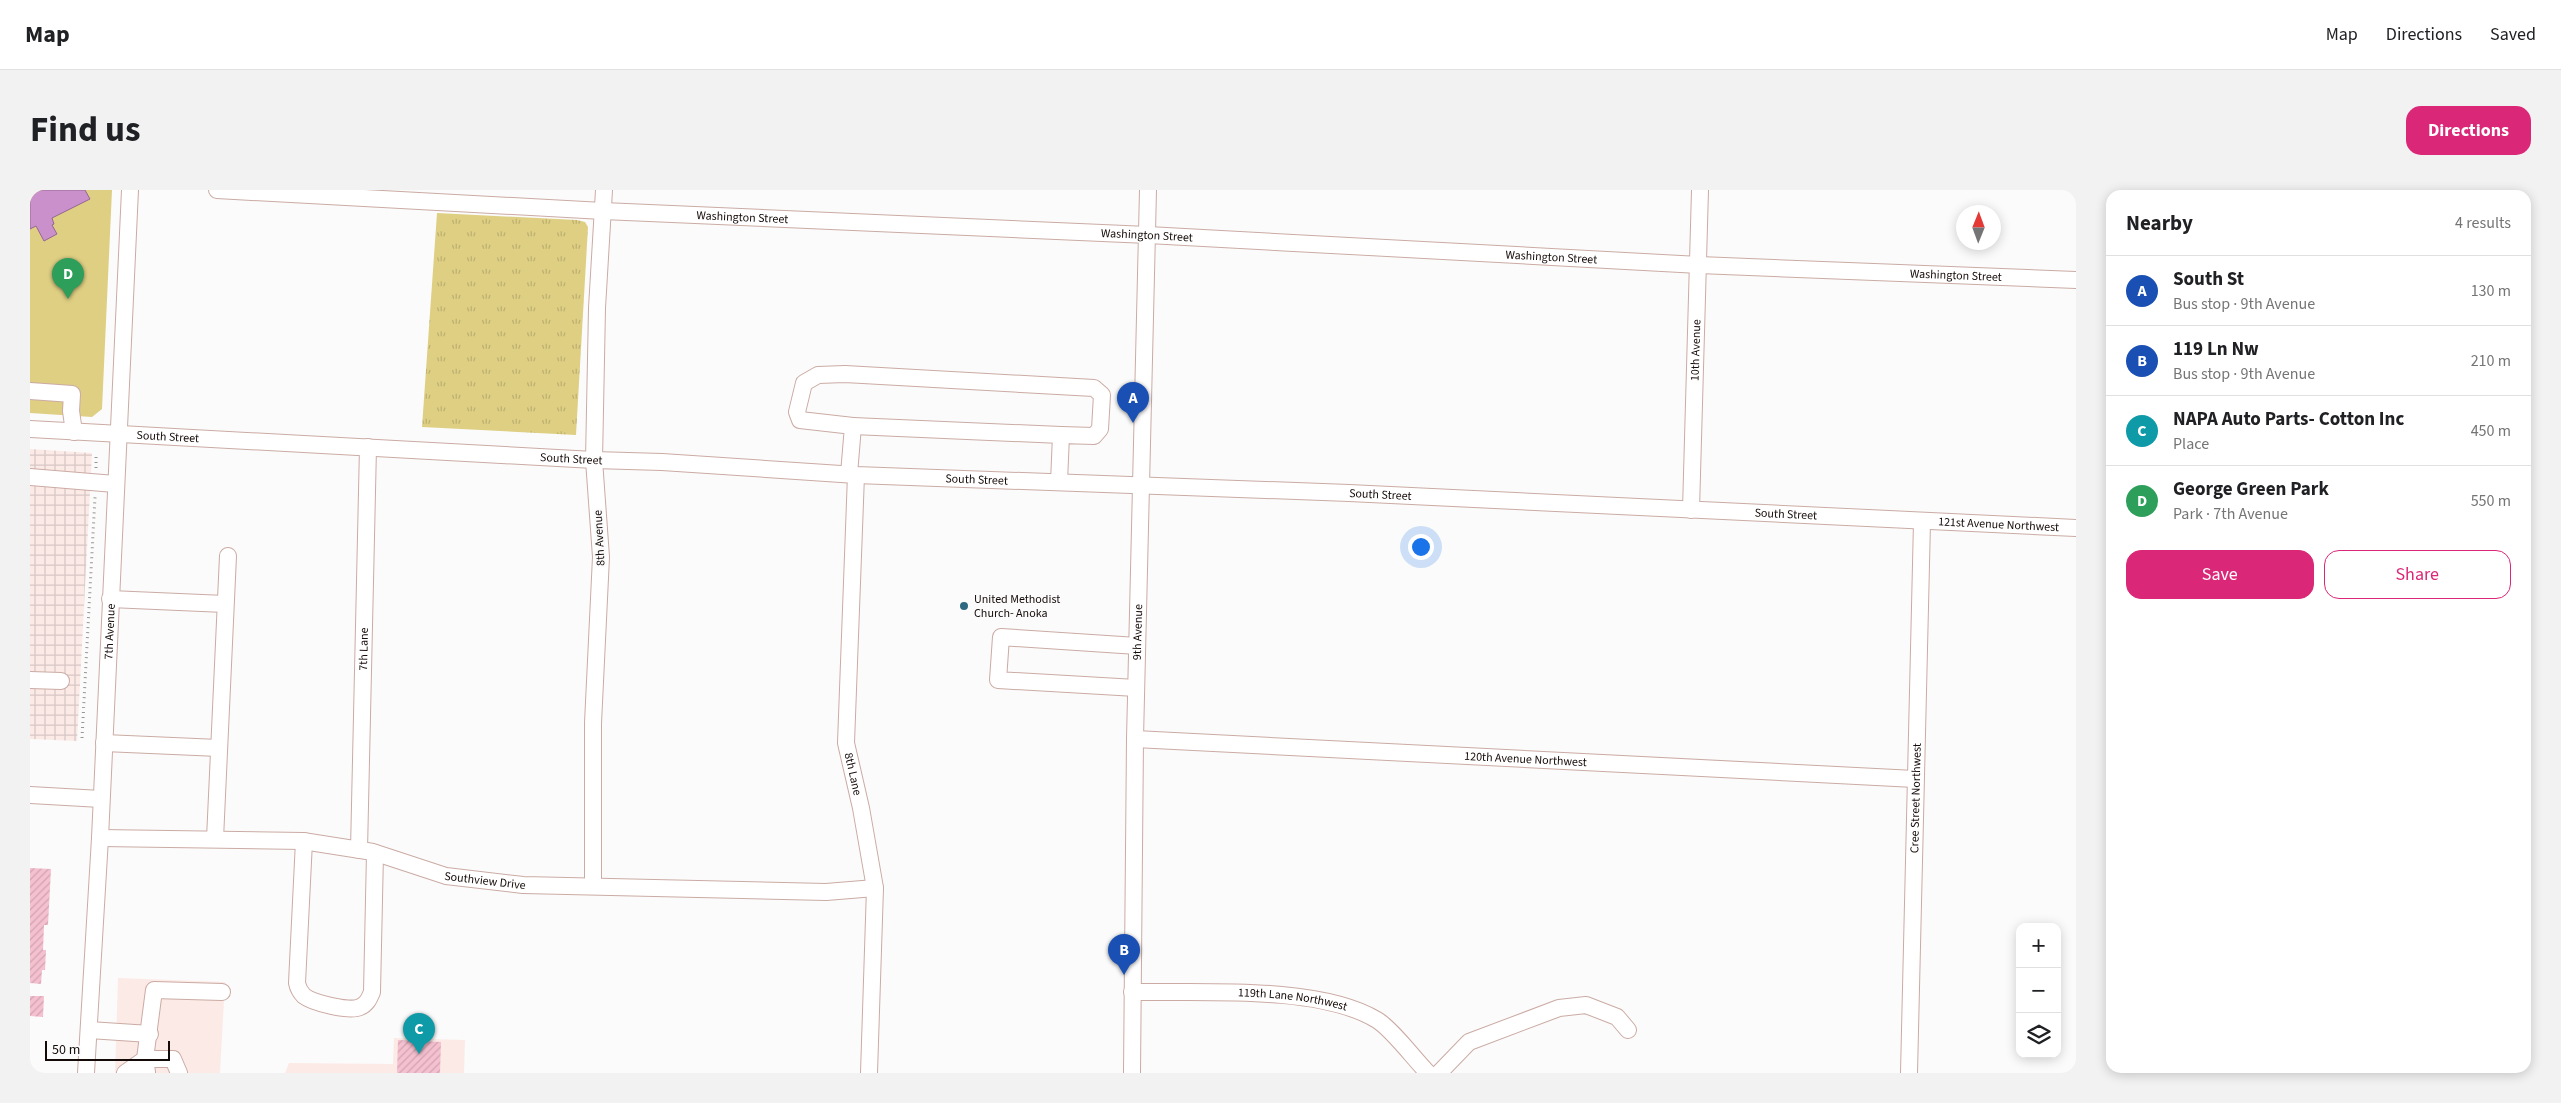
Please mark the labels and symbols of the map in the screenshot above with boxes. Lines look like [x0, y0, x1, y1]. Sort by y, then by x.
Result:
north arrow [1956, 205, 2001, 250]
street label: Washington Street [696, 207, 789, 228]
street label: Washington Street [1101, 225, 1193, 246]
street label: Washington Street [1505, 246, 1598, 268]
pin: D [52, 258, 84, 299]
street label: Washington Street [1910, 265, 2002, 286]
street label: 10th Avenue [1687, 319, 1705, 381]
pin: A [1117, 382, 1149, 423]
street label: South Street [136, 427, 199, 447]
street label: South Street [539, 449, 603, 469]
street label: South Street [945, 470, 1008, 490]
street label: South Street [1349, 485, 1412, 505]
street label: South Street [1754, 505, 1817, 525]
street label: 8th Avenue [590, 510, 609, 566]
street label: 121st Avenue Northwest [1938, 513, 2059, 536]
your location [1408, 534, 1434, 560]
place label: United Methodist Church- Anoka [974, 591, 1060, 622]
marker: United Methodist Church- Anoka [958, 600, 970, 612]
street label: 7th Avenue [100, 603, 120, 660]
street label: 9th Avenue [1129, 604, 1147, 660]
street label: 7th Lane [355, 627, 373, 671]
street label: Cree Street Northwest [1906, 743, 1926, 853]
street label: 120th Avenue Northwest [1464, 748, 1587, 771]
street label: 8th Lane [840, 751, 866, 797]
street label: Southview Drive [443, 868, 527, 894]
pin: B [1108, 934, 1140, 975]
street label: 119th Lane Northwest [1238, 984, 1349, 1015]
pin: C [403, 1013, 435, 1054]
scale bar [45, 1038, 170, 1061]

